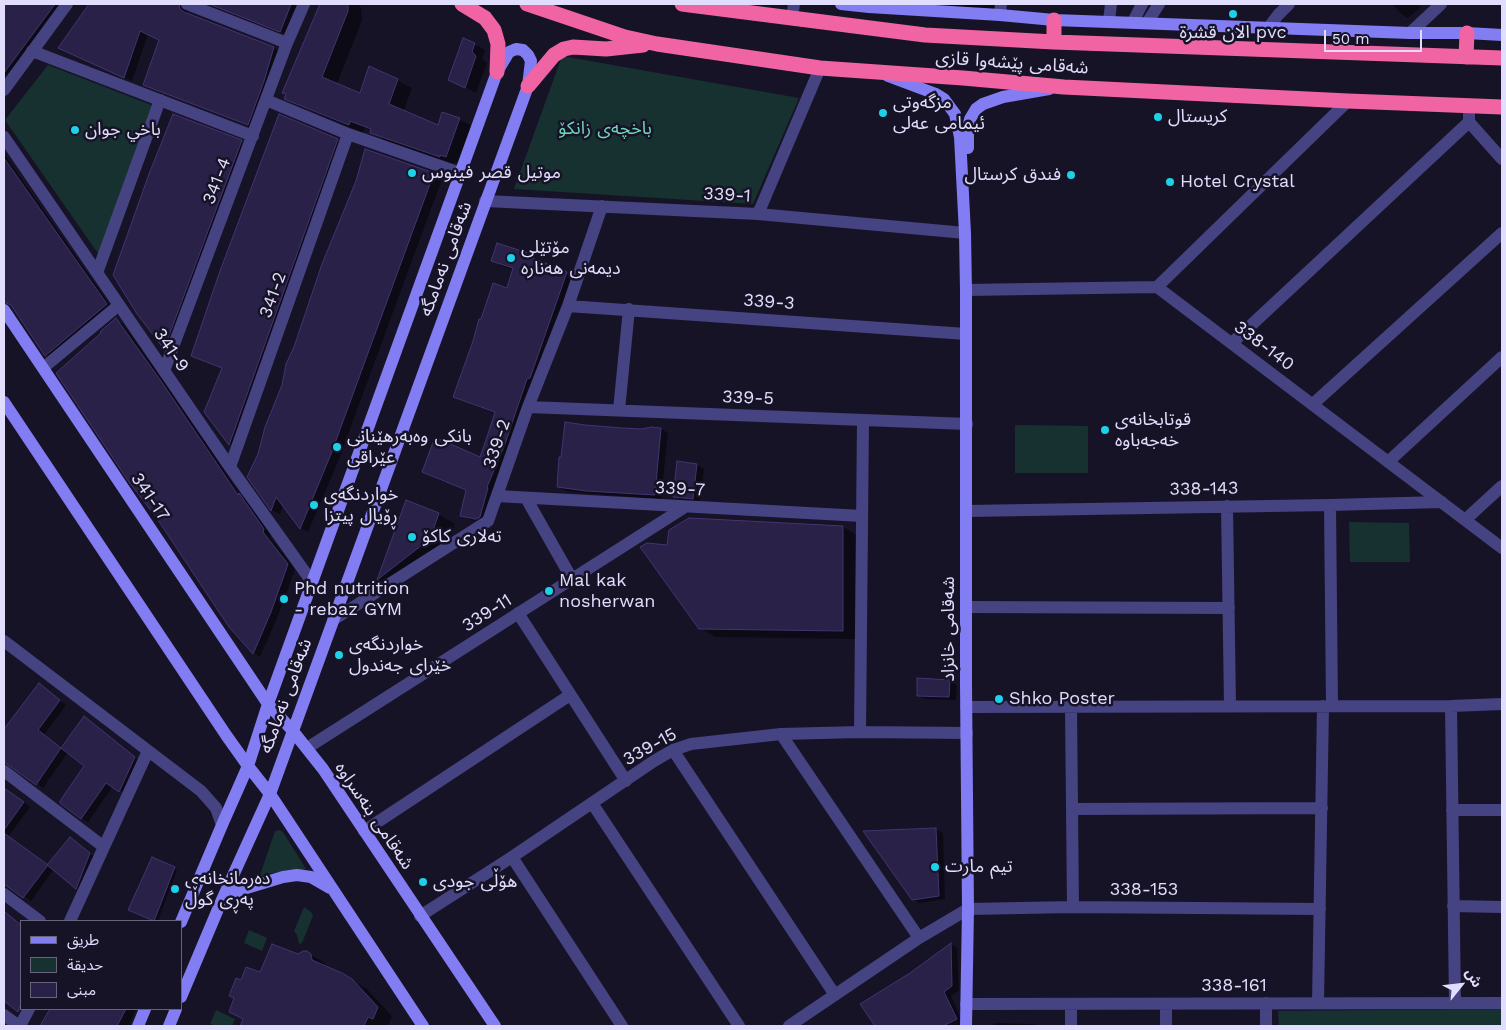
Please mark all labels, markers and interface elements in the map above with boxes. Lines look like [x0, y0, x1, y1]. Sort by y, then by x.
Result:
marker: الان قشرة pvc [1227, 8, 1239, 20]
scale bar [1326, 20, 1424, 52]
place label: الان قشرة pvc [1179, 22, 1287, 44]
text: 50 m [1332, 30, 1369, 48]
street label: شەقامی پێشەوا قازی [935, 47, 1089, 79]
place label: مزگەوتی ئیمامی عەلی [893, 92, 985, 134]
place label: كريستال [1168, 106, 1227, 128]
marker: مزگەوتی ئیمامی عەلی [877, 107, 889, 119]
marker: كريستال [1152, 111, 1164, 123]
park label: باخچەی زانکۆ [558, 118, 652, 140]
place label: باخي جوان [85, 119, 161, 141]
marker: باخي جوان [69, 124, 81, 136]
street label: 341-4 [198, 155, 236, 207]
place label: موتيل قصر فينوس [422, 162, 561, 184]
place label: فندق کرستال [965, 164, 1061, 186]
marker: موتيل قصر فينوس [406, 167, 418, 179]
marker: فندق کرستال [1065, 169, 1077, 181]
place label: Hotel Crystal [1180, 171, 1295, 193]
marker: Hotel Crystal [1164, 176, 1176, 188]
street label: 339-1 [703, 183, 751, 207]
street label: شەقامی نەمامگە [415, 199, 477, 319]
place label: مۆتێلی دیمەنی هەنارە [521, 237, 621, 280]
marker: مۆتێلی دیمەنی هەنارە [505, 252, 517, 264]
street label: 341-2 [255, 269, 291, 321]
street label: 339-3 [743, 289, 795, 315]
street label: 338-140 [1230, 316, 1298, 376]
street label: 341-9 [149, 324, 193, 376]
street label: 339-5 [722, 386, 774, 410]
place label: قوتابخانەی خەجەباوە [1115, 409, 1191, 452]
street label: 339-2 [478, 416, 516, 472]
marker: قوتابخانەی خەجەباوە [1099, 424, 1111, 436]
place label: بانکی وەبەرهێنانی عێراقی [347, 426, 472, 468]
marker: بانکی وەبەرهێنانی عێراقی [331, 441, 343, 453]
street label: 341-17 [126, 469, 174, 525]
street label: 339-7 [654, 477, 706, 501]
street label: 338-143 [1169, 478, 1239, 500]
place label: خواردنگەی ڕۆیال پیتزا [324, 484, 398, 526]
marker: خواردنگەی ڕۆیال پیتزا [308, 499, 320, 511]
place label: تەلاری کاکۆ [422, 526, 502, 548]
marker: تەلاری کاکۆ [406, 531, 418, 543]
place label: Mal kak nosherwan [559, 570, 655, 612]
street label: شەقامی خانزاد [938, 576, 960, 682]
place label: Phd nutrition - rebaz GYM [294, 578, 410, 620]
marker: Mal kak nosherwan [543, 585, 555, 597]
street label: 339-11 [458, 589, 516, 637]
marker: Phd nutrition - rebaz GYM [278, 593, 290, 605]
place label: خواردنگەی خێرای جەندول [349, 634, 451, 676]
street label: شەقامی نەمامگە [255, 636, 317, 756]
marker: خواردنگەی خێرای جەندول [333, 649, 345, 661]
place label: Shko Poster [1009, 688, 1115, 710]
marker: Shko Poster [993, 693, 1005, 705]
street label: 339-15 [619, 723, 681, 771]
street label: شەقامی بنەسراوە [330, 758, 418, 874]
place label: تيم مارت [945, 856, 1013, 878]
marker: تيم مارت [929, 861, 941, 873]
place label: دەرمانخانەی پەڕی گوڵ [185, 868, 270, 911]
place label: هۆڵی جودی [433, 871, 517, 893]
marker: هۆڵی جودی [417, 876, 429, 888]
street label: 338-153 [1110, 879, 1178, 901]
marker: دەرمانخانەی پەڕی گوڵ [169, 883, 181, 895]
legend [20, 920, 182, 1010]
text: طريق [67, 931, 99, 949]
text: حديقة [67, 956, 103, 974]
north arrow [1436, 960, 1486, 1010]
text: ش [1462, 965, 1486, 990]
street label: 338-161 [1201, 975, 1267, 997]
text: مبنى [67, 981, 96, 999]

